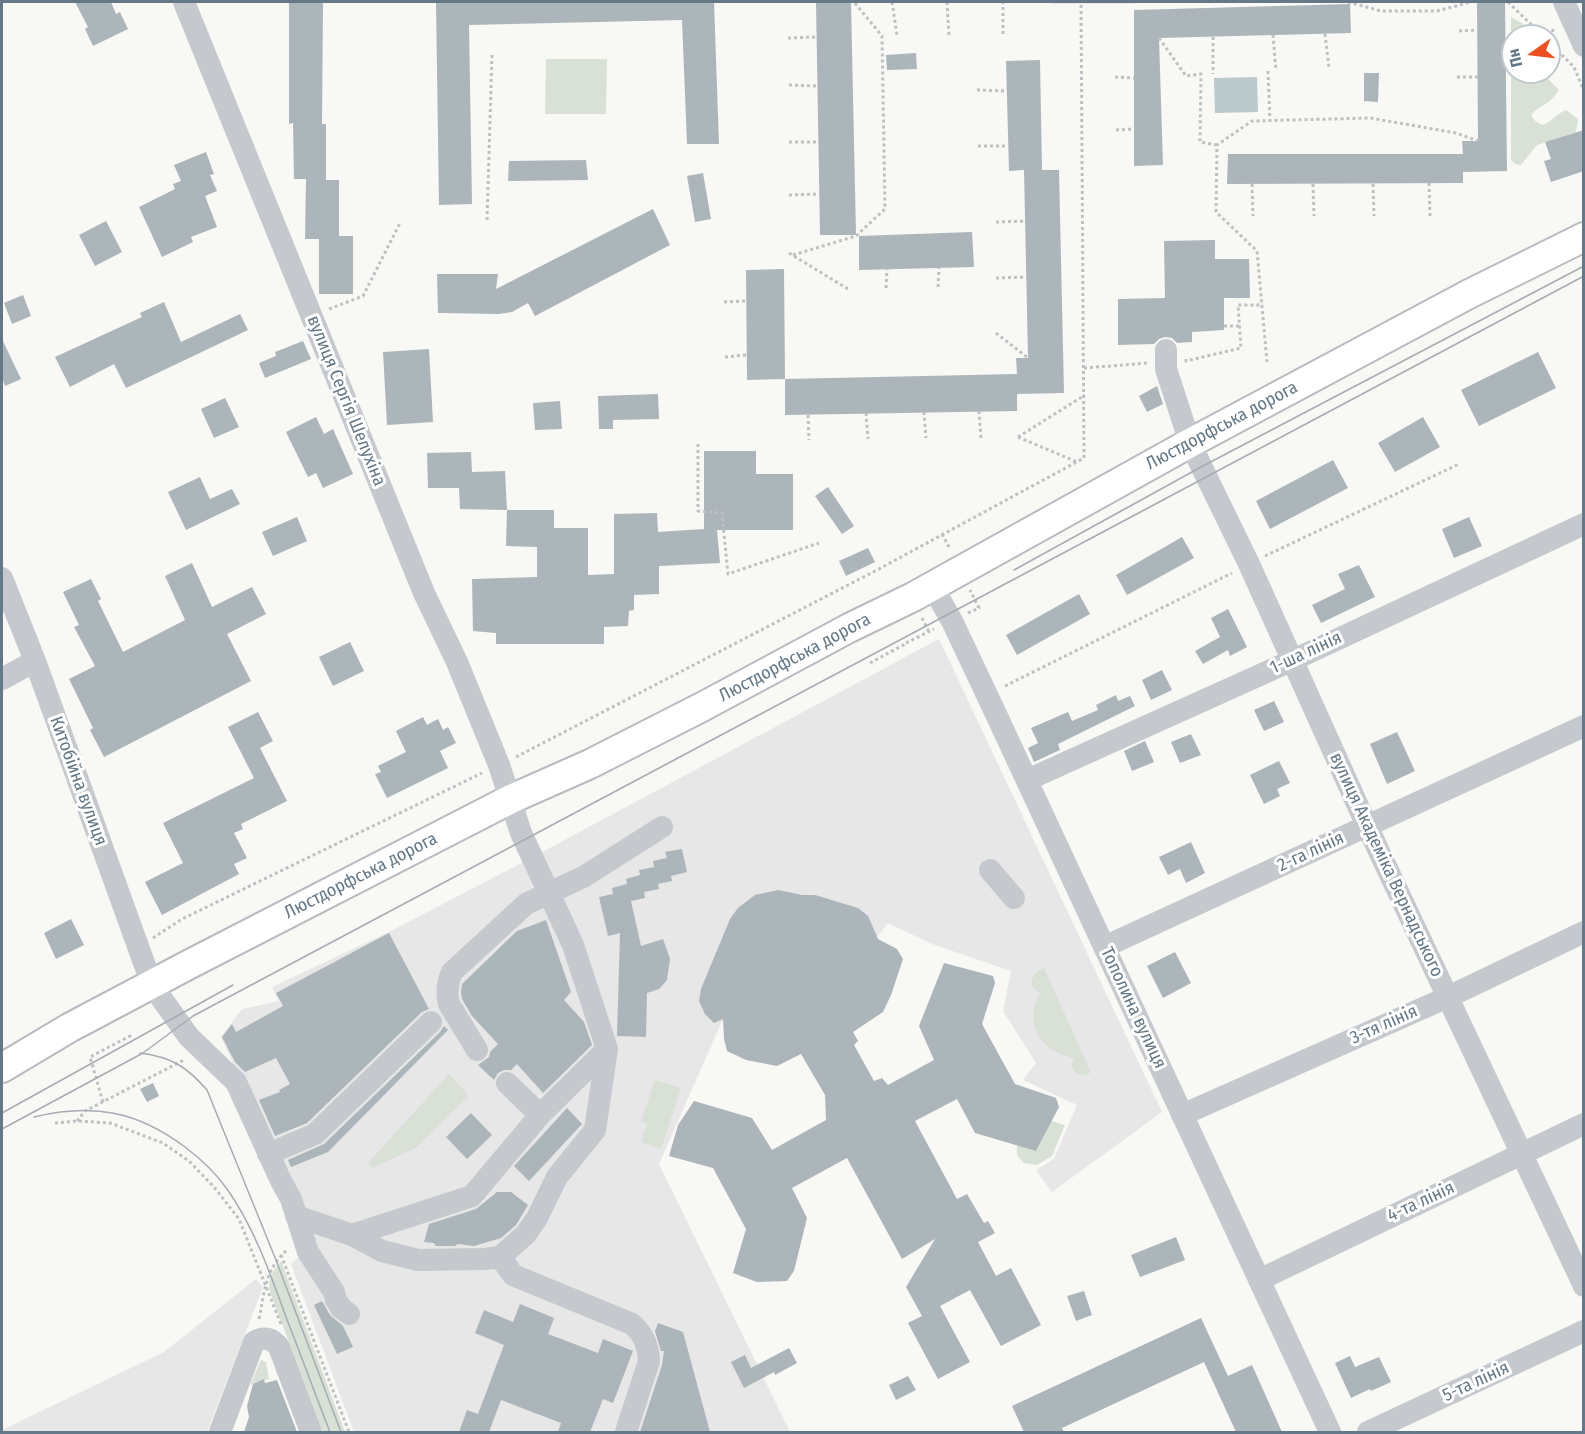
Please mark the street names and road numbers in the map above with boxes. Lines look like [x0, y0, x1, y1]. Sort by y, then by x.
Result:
street label: вулиця Сергія Шелухіна [302, 313, 390, 489]
street label: Люстдорфська дорога [1142, 377, 1302, 475]
street label: Люстдорфська дорога [715, 609, 875, 707]
street label: 1-ша лінія [1267, 627, 1345, 679]
street label: Китобійна вулиця [45, 714, 111, 848]
street label: вулиця Академіка Вернадського [1324, 749, 1448, 981]
street label: 2-га лінія [1274, 827, 1348, 877]
street label: Люстдорфська дорога [281, 828, 441, 924]
street label: Тополина вулиця [1095, 944, 1171, 1072]
street label: 3-тя лінія [1347, 1001, 1421, 1049]
street label: 4-та лінія [1384, 1177, 1458, 1227]
street label: 5-та лінія [1439, 1357, 1513, 1407]

